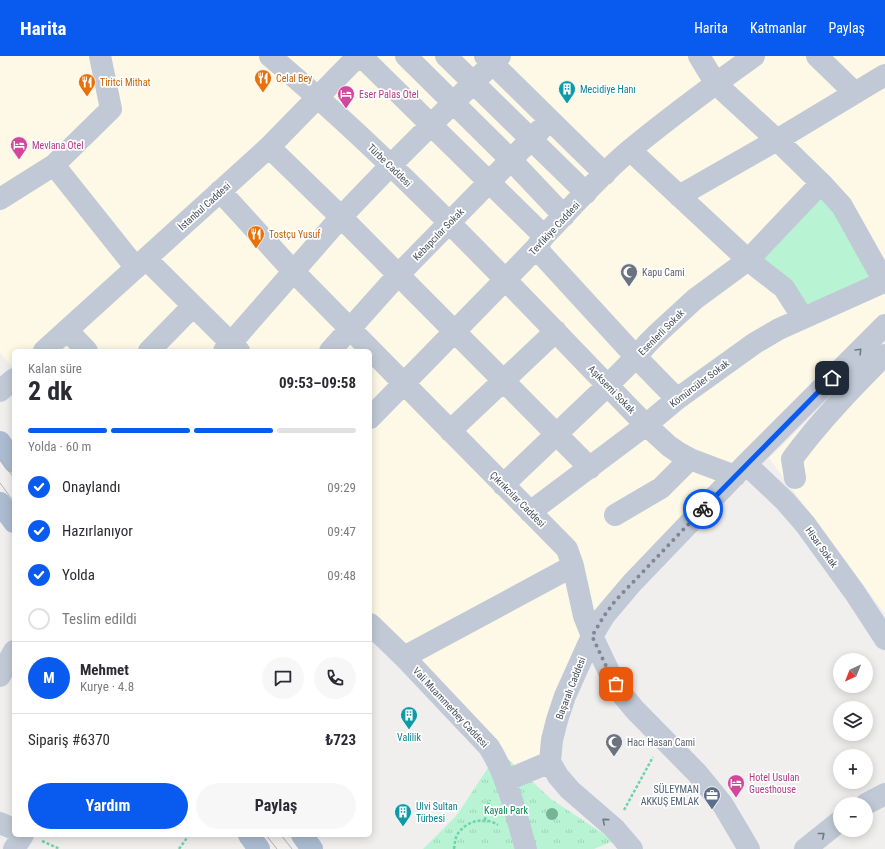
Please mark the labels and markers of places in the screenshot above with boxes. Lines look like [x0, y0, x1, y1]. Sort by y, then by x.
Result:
restaurant icon: Celal Bey [253, 68, 273, 93]
restaurant icon: Tiritci Mithat [77, 72, 97, 97]
place label: Celal Bey [276, 73, 312, 84]
place label: Tiritci Mithat [100, 77, 150, 88]
building icon: Mecidiye Hanı [557, 79, 577, 104]
hotel icon: Eser Palas Otel [336, 84, 356, 109]
place label: Mecidiye Hanı [580, 84, 636, 95]
place label: Eser Palas Otel [359, 89, 419, 100]
hotel icon: Mevlana Otel [9, 135, 29, 160]
place label: Mevlana Otel [32, 140, 83, 151]
restaurant icon: Tostçu Yusuf [246, 224, 266, 249]
place label: Tostçu Yusuf [269, 229, 321, 240]
mosque icon: Kapu Cami [619, 262, 639, 287]
place label: Kapu Cami [642, 267, 685, 278]
pin [815, 361, 849, 395]
pin [599, 667, 633, 701]
building icon: Valilik [399, 705, 419, 730]
place label: Valilik [397, 732, 421, 743]
mosque icon: Hacı Hasan Cami [604, 732, 624, 757]
place label: Hacı Hasan Cami [627, 737, 695, 748]
place label: Hotel Usulan Guesthouse [749, 772, 800, 795]
hotel icon: Hotel Usulan Guesthouse [726, 773, 746, 798]
place label: SÜLEYMAN AKKUŞ EMLAK [641, 783, 700, 807]
office icon: SÜLEYMAN AKKUŞ EMLAK [702, 785, 722, 810]
place label: Ulvi Sultan Türbesi [416, 801, 458, 824]
building icon: Ulvi Sultan Türbesi [393, 802, 413, 827]

